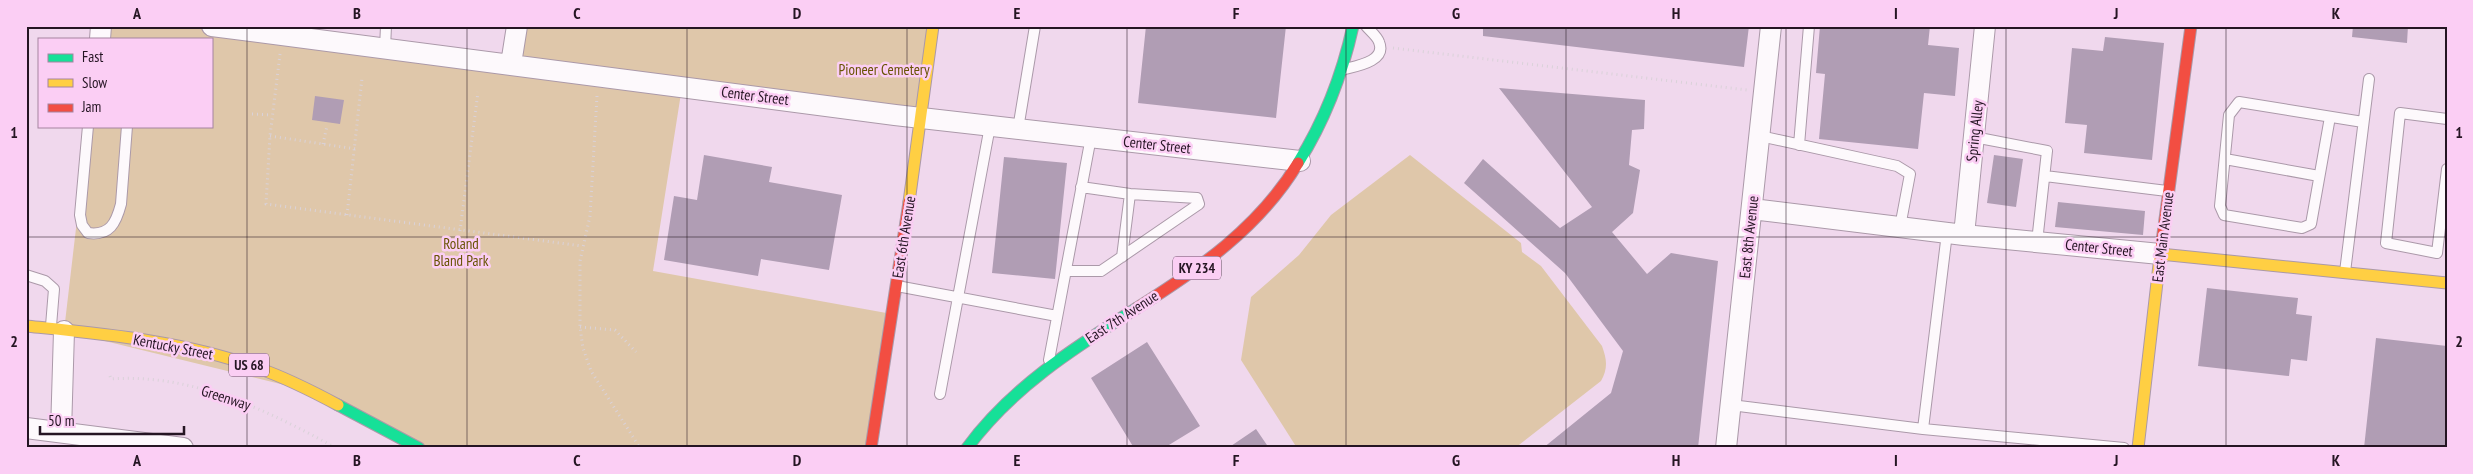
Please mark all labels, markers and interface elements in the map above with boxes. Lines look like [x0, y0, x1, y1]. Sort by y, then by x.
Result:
text: A [132, 3, 142, 23]
text: B [353, 3, 361, 23]
text: C [573, 3, 581, 23]
text: D [793, 3, 802, 23]
text: E [1014, 3, 1021, 23]
text: F [1233, 3, 1240, 23]
text: G [1452, 3, 1460, 23]
text: H [1672, 3, 1680, 23]
text: I [1894, 3, 1898, 23]
text: J [2113, 3, 2118, 23]
text: K [2332, 3, 2341, 23]
legend [38, 38, 212, 128]
text: Fast [82, 47, 103, 66]
park label: Pioneer Cemetery [838, 60, 930, 79]
text: Slow [82, 73, 107, 92]
street label: Center Street [720, 82, 790, 109]
text: Jam [81, 97, 101, 116]
street label: Spring Alley [1962, 99, 1987, 163]
text: 1 [10, 122, 18, 142]
text: 1 [2455, 122, 2463, 142]
street label: Center Street [1122, 132, 1192, 157]
street label: East Main Avenue [2148, 191, 2177, 283]
street label: East 6th Avenue [888, 194, 919, 279]
street label: East 8th Avenue [1735, 195, 1762, 279]
park label: Roland Bland Park [433, 234, 489, 270]
street label: Center Street [2064, 235, 2134, 260]
road number: KY 234 [1173, 256, 1221, 280]
street label: East 7th Avenue [1082, 286, 1162, 347]
street label: Kentucky Street [132, 329, 215, 364]
text: 2 [10, 331, 18, 351]
text: 2 [2455, 331, 2463, 351]
road number: US 68 [229, 354, 269, 376]
street label: Greenway [199, 381, 254, 415]
scale bar [40, 404, 184, 436]
text: 50 m [48, 411, 74, 430]
text: A [132, 450, 142, 470]
text: B [353, 450, 361, 470]
text: C [573, 450, 581, 470]
text: D [793, 450, 802, 470]
text: E [1014, 450, 1021, 470]
text: F [1233, 450, 1240, 470]
text: G [1452, 450, 1460, 470]
text: H [1672, 450, 1680, 470]
text: I [1894, 450, 1898, 470]
text: J [2113, 450, 2118, 470]
text: K [2332, 450, 2341, 470]

